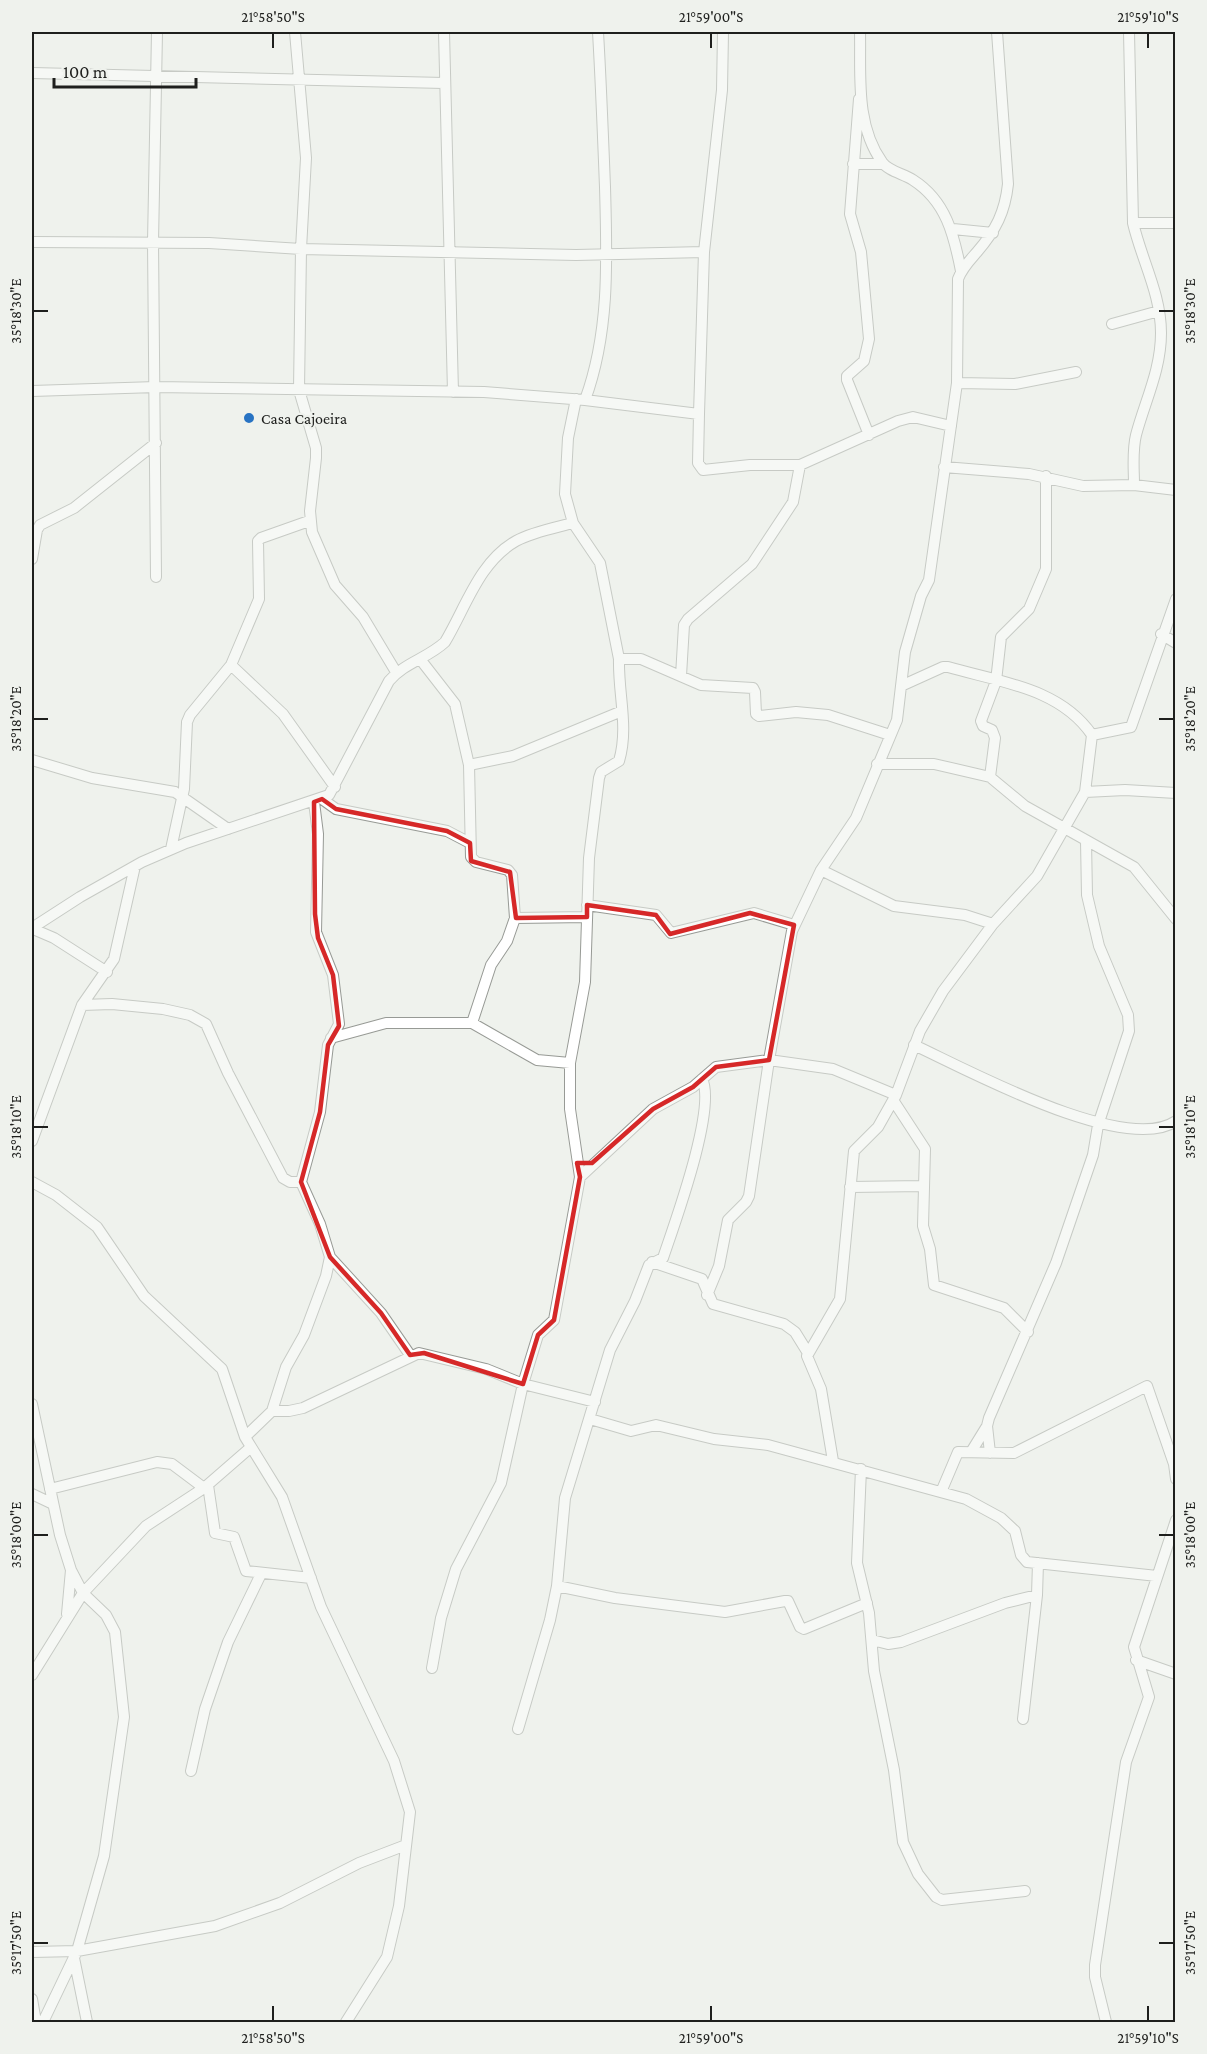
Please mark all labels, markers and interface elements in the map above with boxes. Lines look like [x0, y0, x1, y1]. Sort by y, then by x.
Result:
text: 21°58'50"S [241, 9, 305, 25]
text: 21°59'00"S [679, 9, 743, 25]
text: 21°59'10"S [1117, 9, 1179, 25]
scale bar [54, 51, 196, 89]
text: 100 m [63, 62, 108, 82]
text: 35°18'30"E [8, 278, 24, 344]
text: 35°18'30"E [1182, 278, 1198, 344]
place label: Casa Cajoeira [261, 410, 348, 428]
marker: Casa Cajoeira [242, 411, 256, 425]
text: 35°18'20"E [8, 686, 24, 752]
text: 35°18'20"E [1182, 686, 1198, 752]
text: 35°18'10"E [8, 1095, 24, 1159]
text: 35°18'10"E [1182, 1095, 1198, 1159]
text: 35°18'00"E [8, 1502, 24, 1568]
text: 35°18'00"E [1182, 1502, 1198, 1568]
text: 35°17'50"E [8, 1911, 24, 1975]
text: 35°17'50"E [1182, 1911, 1198, 1975]
text: 21°58'50"S [241, 2030, 305, 2046]
text: 21°59'00"S [679, 2030, 743, 2046]
text: 21°59'10"S [1117, 2030, 1179, 2046]

